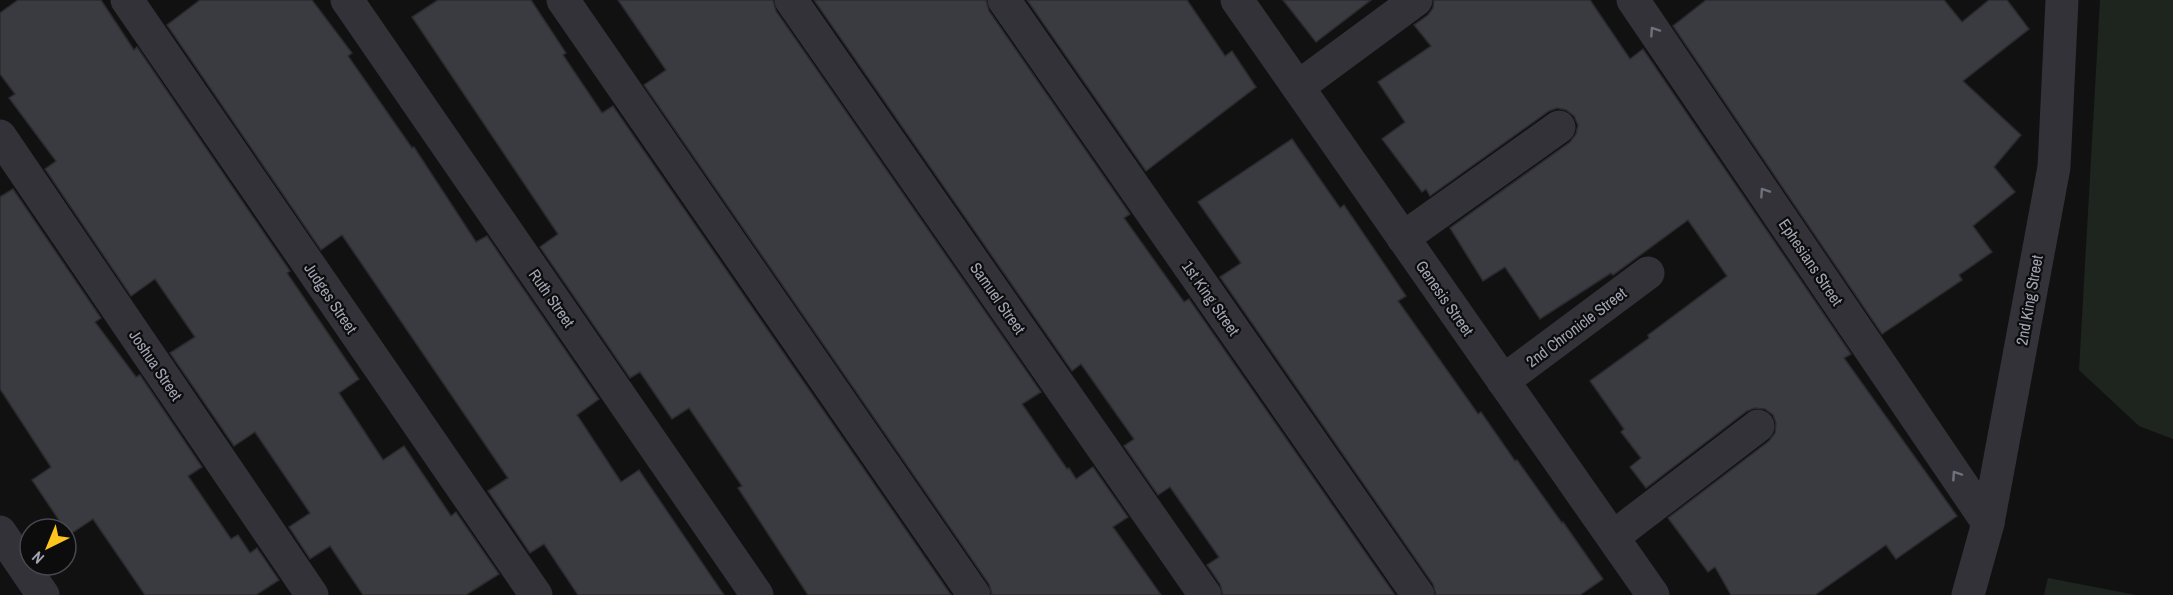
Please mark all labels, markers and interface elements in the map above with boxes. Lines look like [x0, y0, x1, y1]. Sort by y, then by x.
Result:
one-way arrow [1650, 26, 1661, 37]
one-way arrow [1759, 188, 1771, 198]
street label: Ephesians Street [1774, 214, 1848, 310]
street label: 2nd King Street [2010, 253, 2048, 347]
street label: 1st King Street [1177, 256, 1245, 340]
street label: Genesis Street [1411, 256, 1479, 340]
street label: Judges Street [299, 258, 363, 338]
street label: Samuel Street [965, 258, 1031, 339]
street label: Ruth Street [524, 265, 580, 332]
street label: 2nd Chronicle Street [1521, 282, 1631, 372]
street label: Joshua Street [124, 325, 188, 405]
one-way arrow [1951, 471, 1963, 481]
north arrow [18, 517, 78, 577]
text: N [27, 547, 49, 569]

